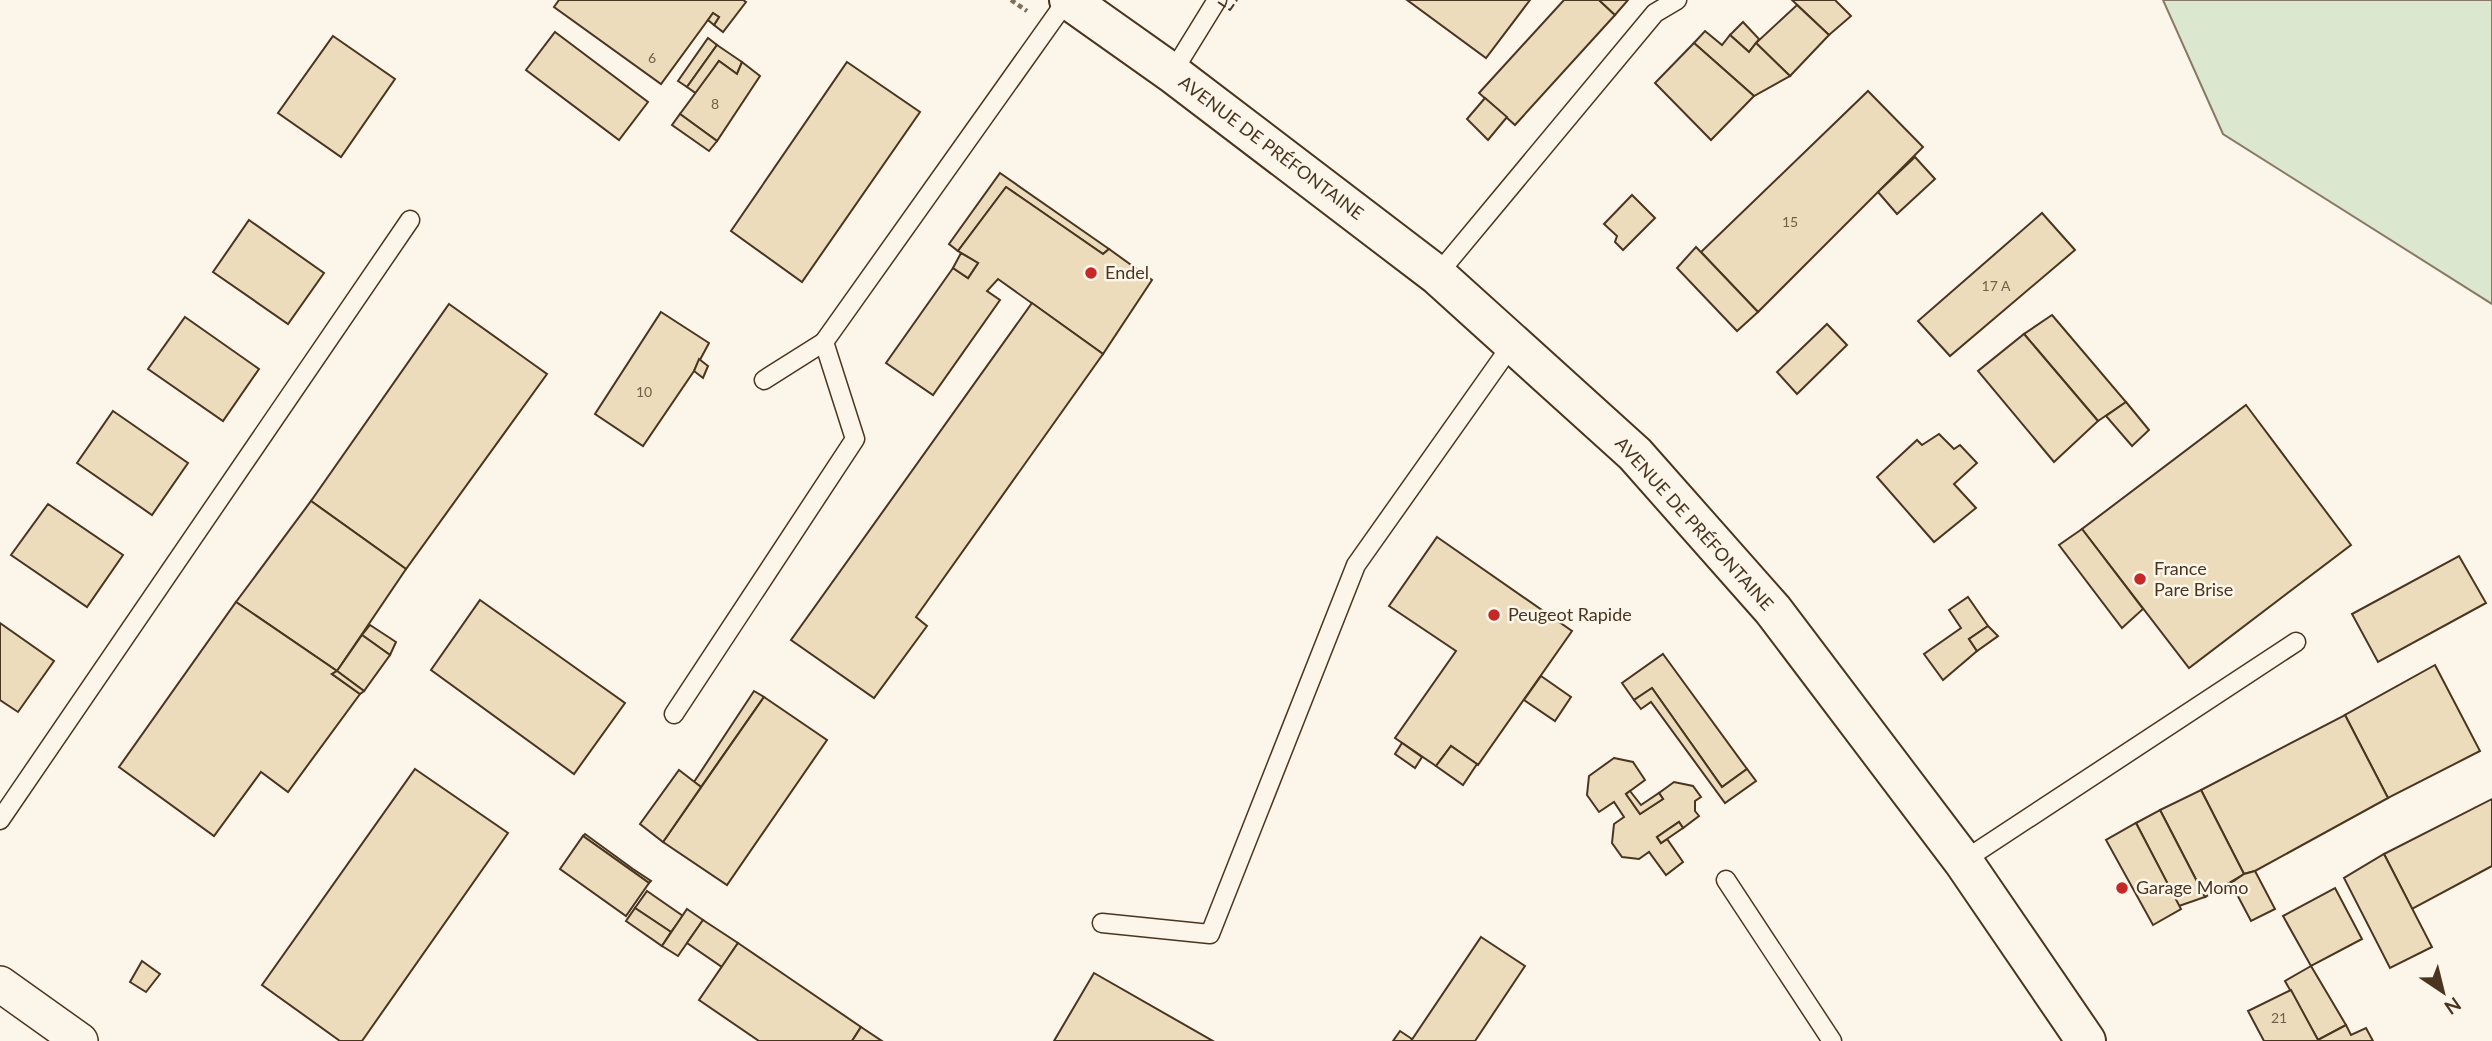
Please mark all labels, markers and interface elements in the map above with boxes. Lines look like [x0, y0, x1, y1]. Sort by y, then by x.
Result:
house number: 6 [648, 49, 656, 66]
street label: AVENUE DE PRÉFONTAINE [1175, 70, 1368, 224]
house number: 8 [711, 95, 719, 112]
house number: 15 [1782, 213, 1798, 230]
place label: Endel [1105, 261, 1149, 283]
marker: Endel [1083, 265, 1099, 281]
house number: 17 A [1982, 277, 2011, 294]
house number: 10 [636, 383, 652, 400]
street label: AVENUE DE PRÉFONTAINE [1611, 432, 1778, 615]
place label: France Pare Brise [2154, 557, 2233, 600]
marker: France Pare Brise [2132, 571, 2148, 587]
place label: Peugeot Rapide [1508, 603, 1632, 625]
marker: Peugeot Rapide [1486, 607, 1502, 623]
place label: Garage Momo [2136, 876, 2248, 898]
marker: Garage Momo [2114, 880, 2130, 896]
north arrow [2408, 957, 2478, 1027]
text: N [2440, 993, 2466, 1020]
house number: 21 [2271, 1009, 2287, 1026]

